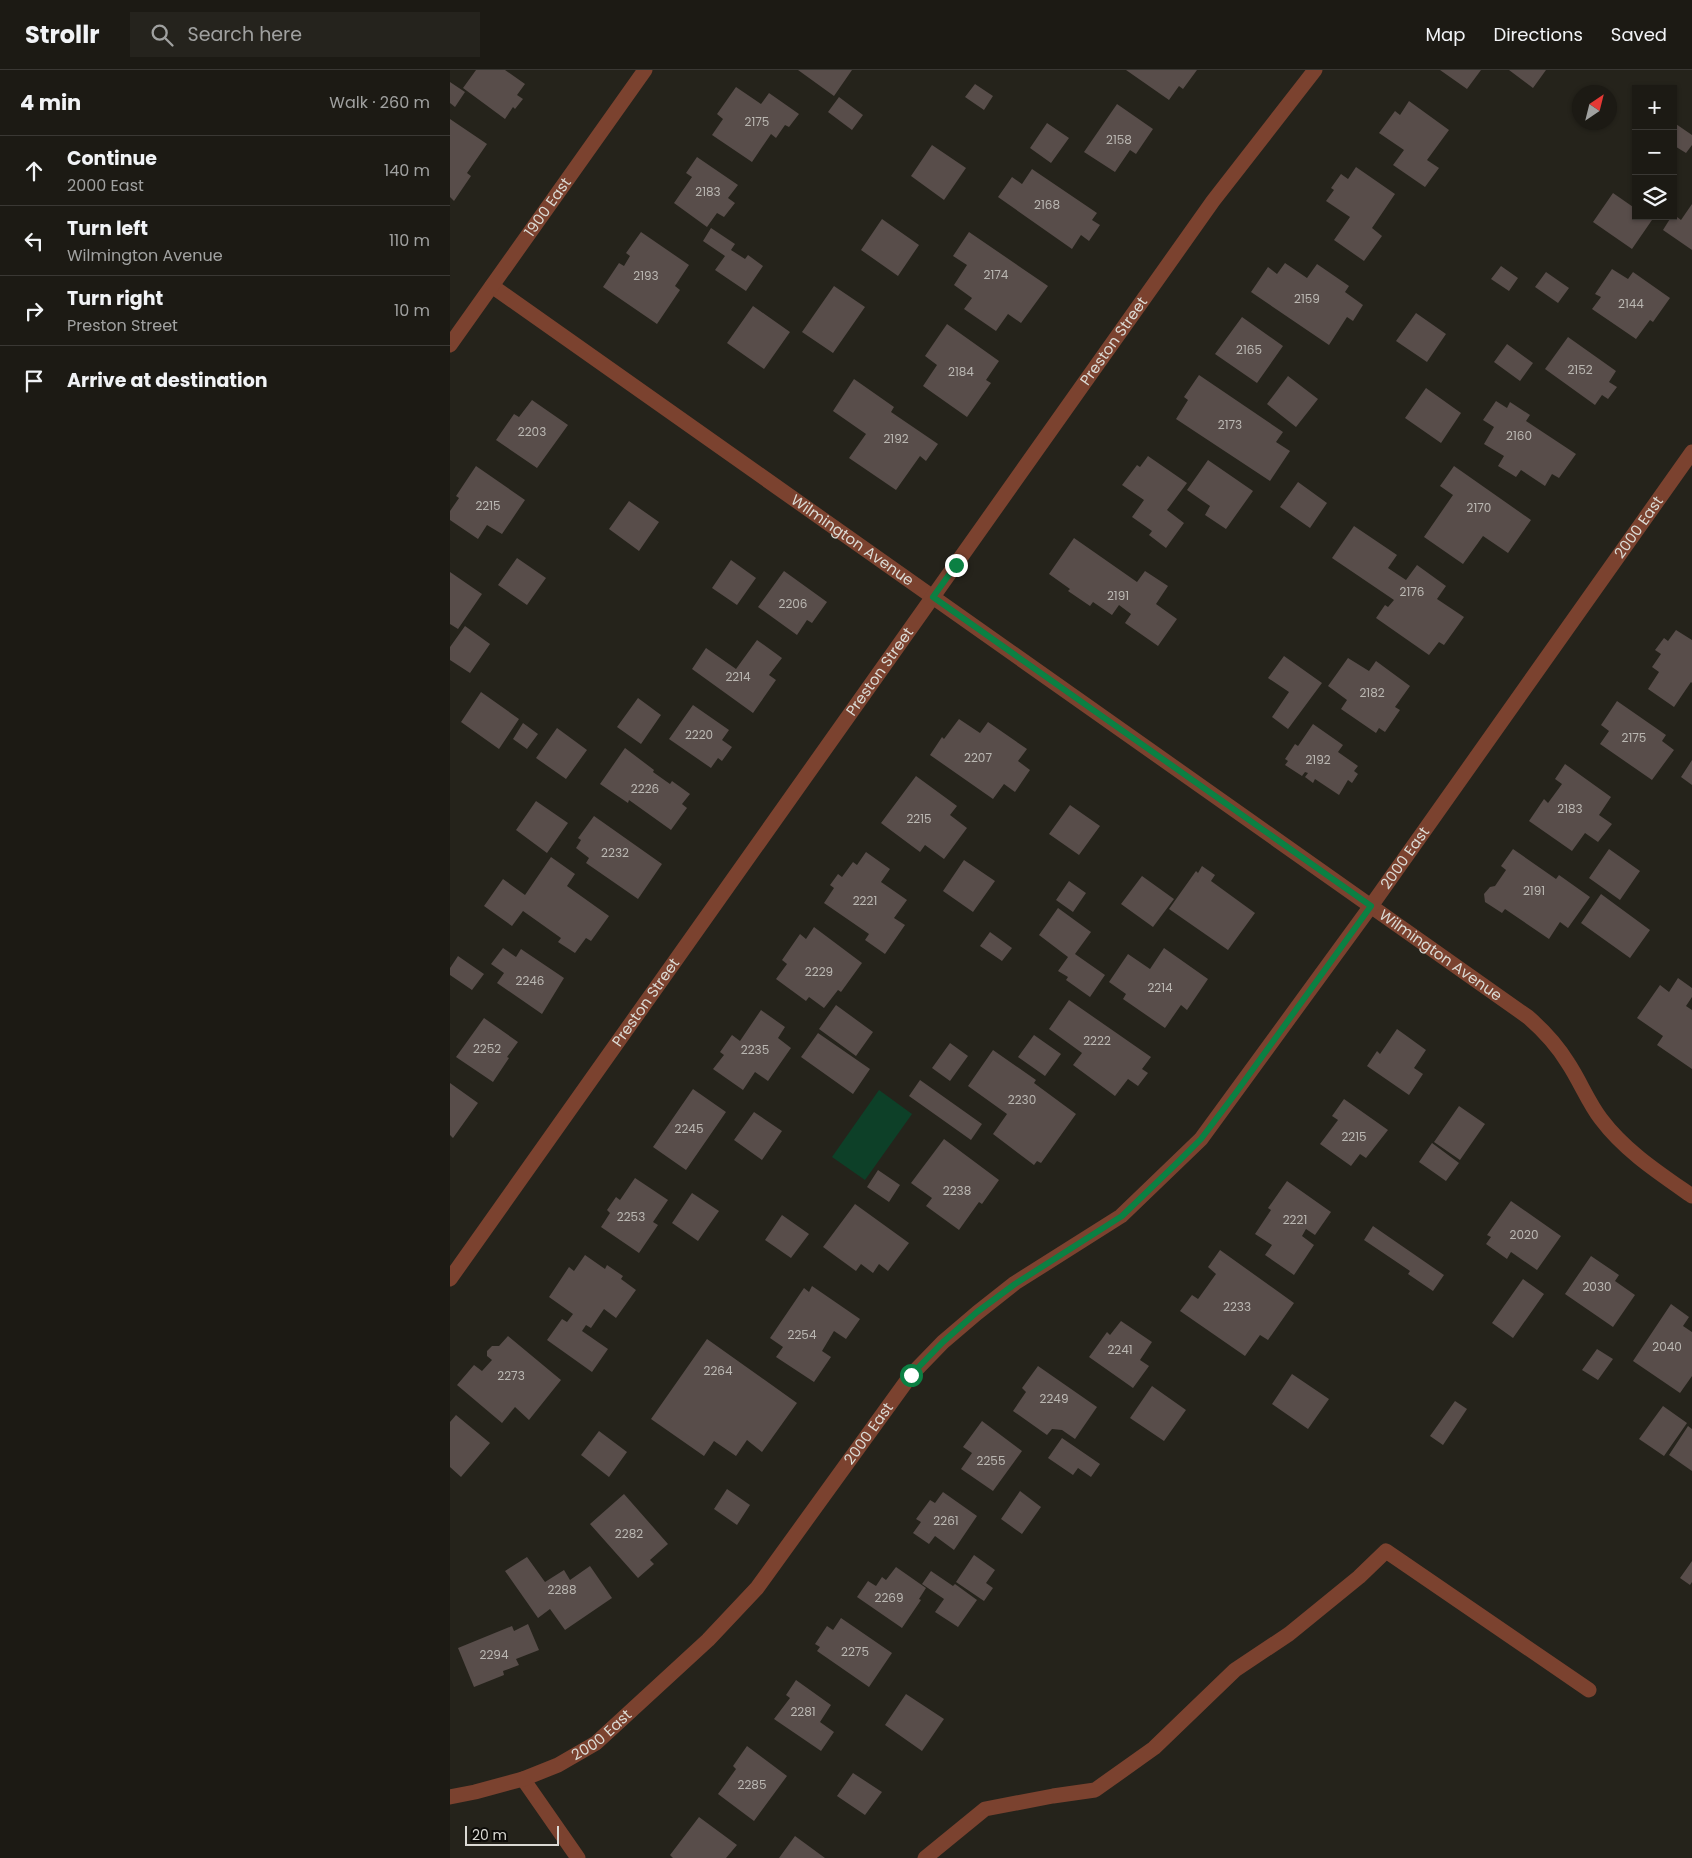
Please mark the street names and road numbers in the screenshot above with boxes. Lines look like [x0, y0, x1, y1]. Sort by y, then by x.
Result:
street label: 1900 East [519, 173, 576, 241]
street label: Preston Street [1075, 292, 1152, 389]
street label: Wilmington Avenue [787, 489, 918, 591]
street label: 2000 East [1609, 492, 1668, 563]
street label: Preston Street [841, 623, 918, 720]
street label: 2000 East [1375, 822, 1434, 893]
street label: Wilmington Avenue [1375, 904, 1507, 1006]
street label: Preston Street [607, 953, 684, 1051]
street label: 2000 East [839, 1398, 898, 1469]
street label: 2000 East [567, 1704, 636, 1765]

